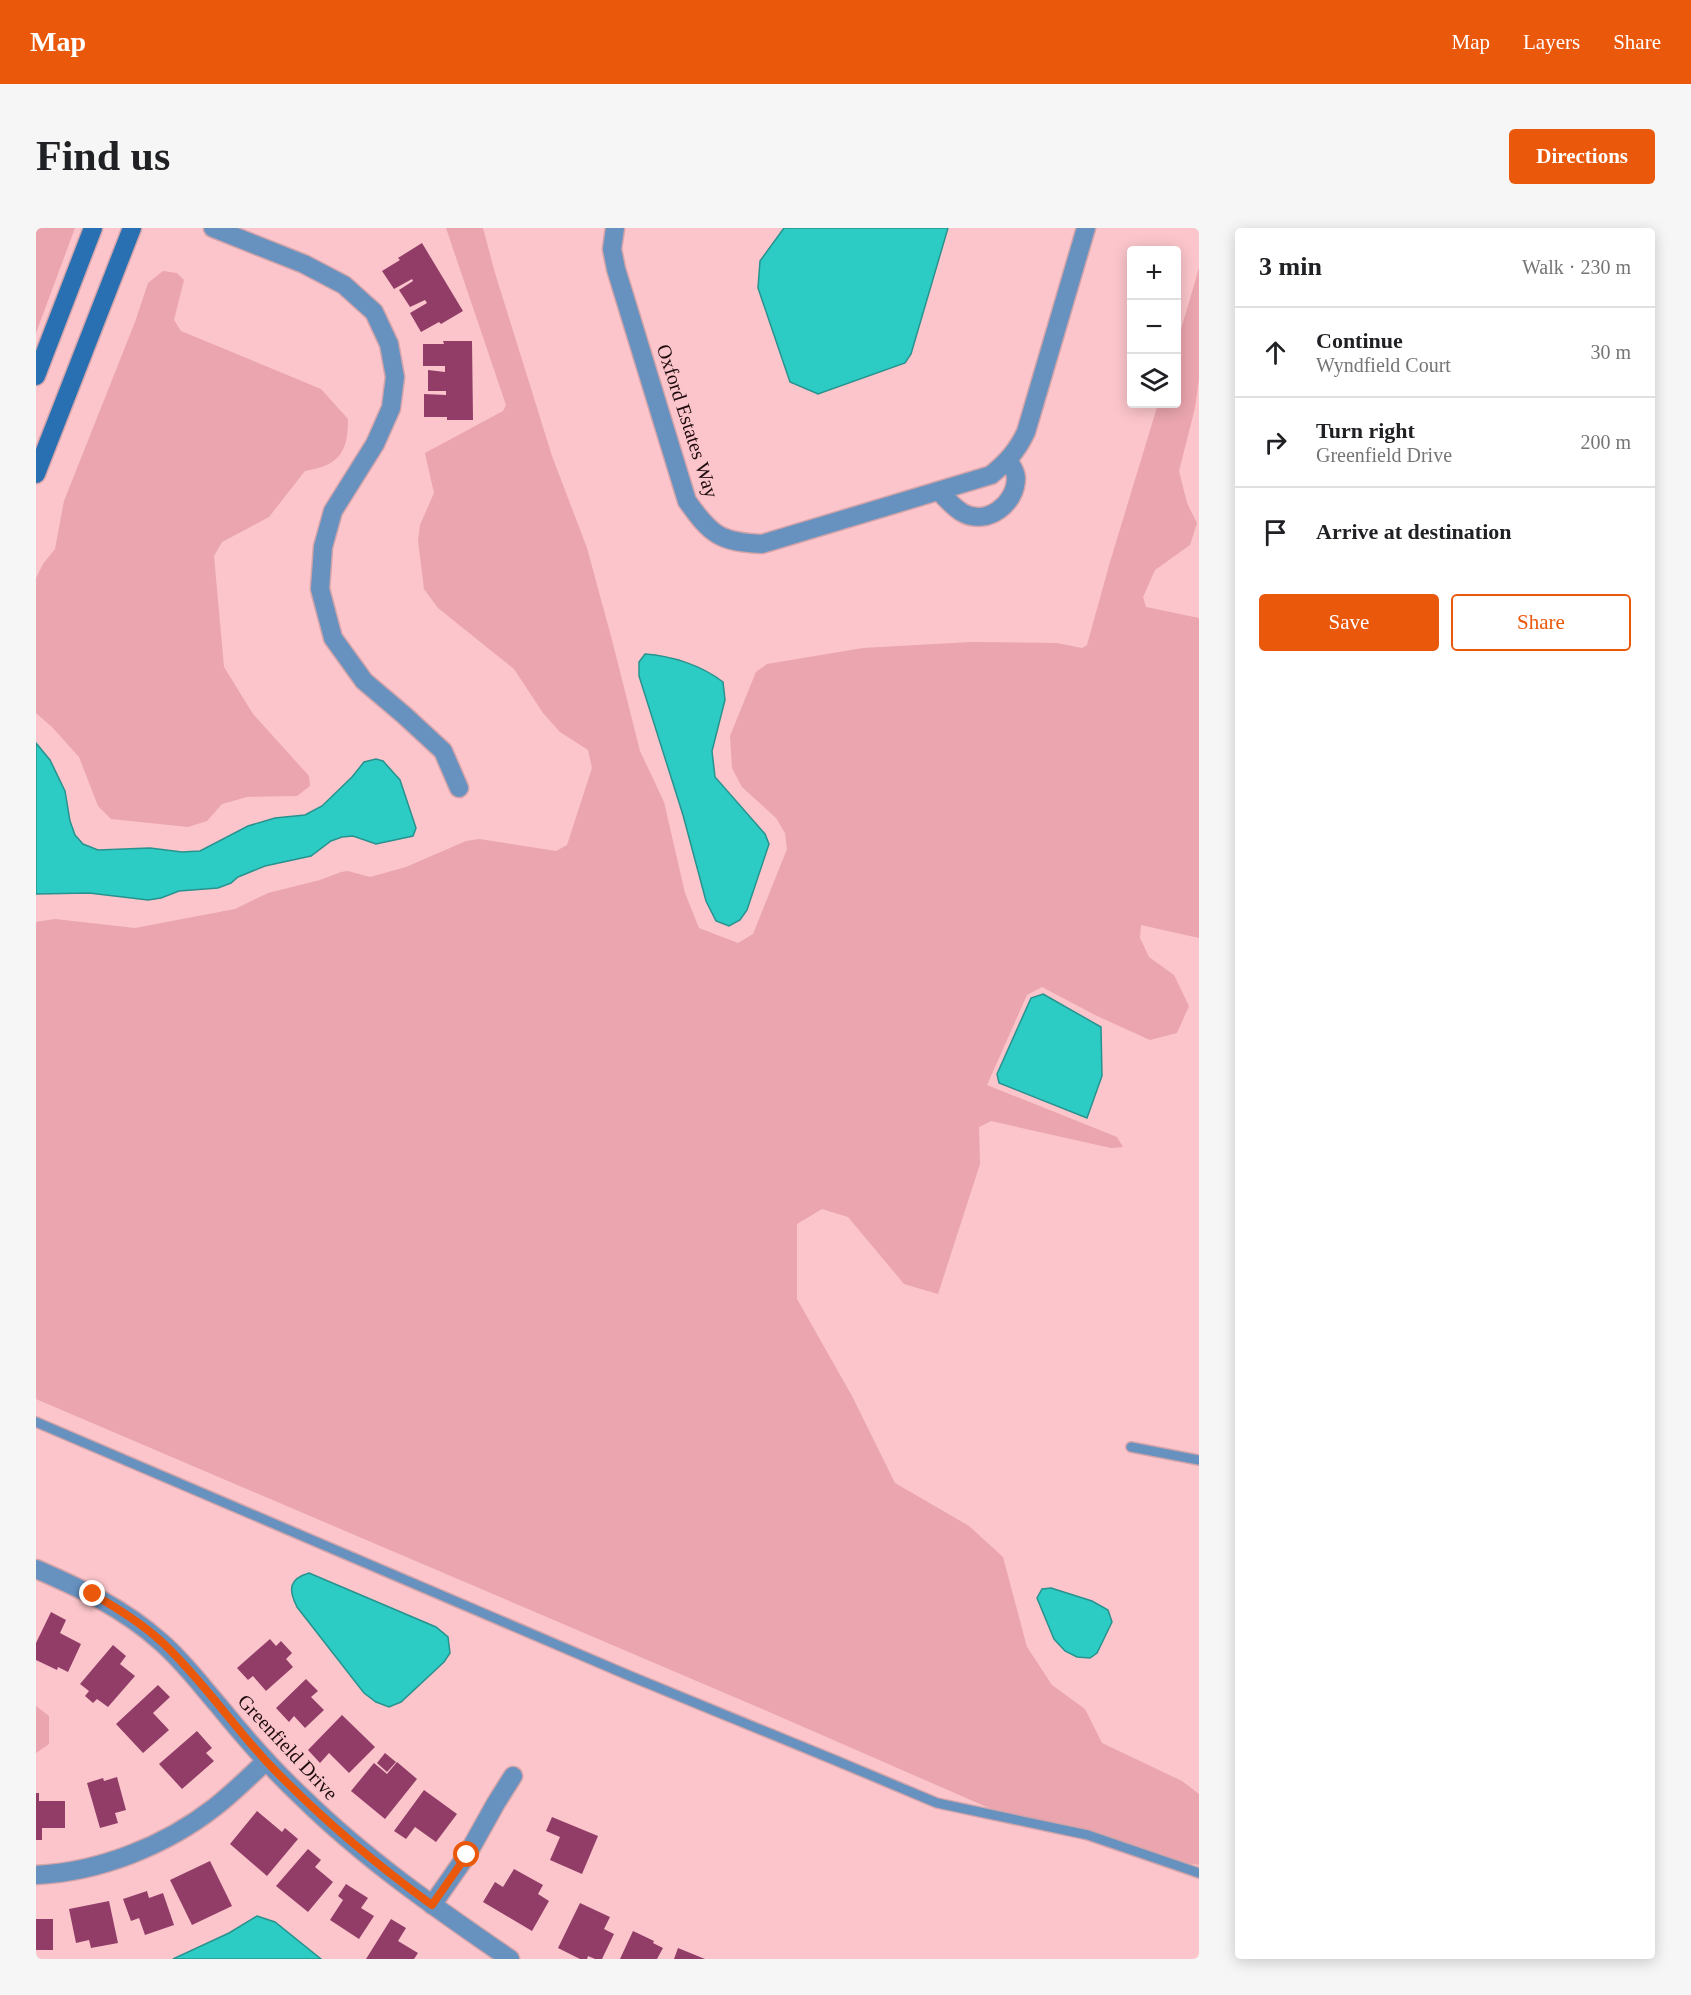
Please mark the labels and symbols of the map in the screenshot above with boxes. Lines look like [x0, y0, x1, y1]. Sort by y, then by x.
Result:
street label: Oxford Estates Way [652, 341, 723, 501]
route end [79, 1580, 105, 1606]
street label: Greenfield Drive [234, 1690, 343, 1804]
route start [453, 1841, 479, 1867]

